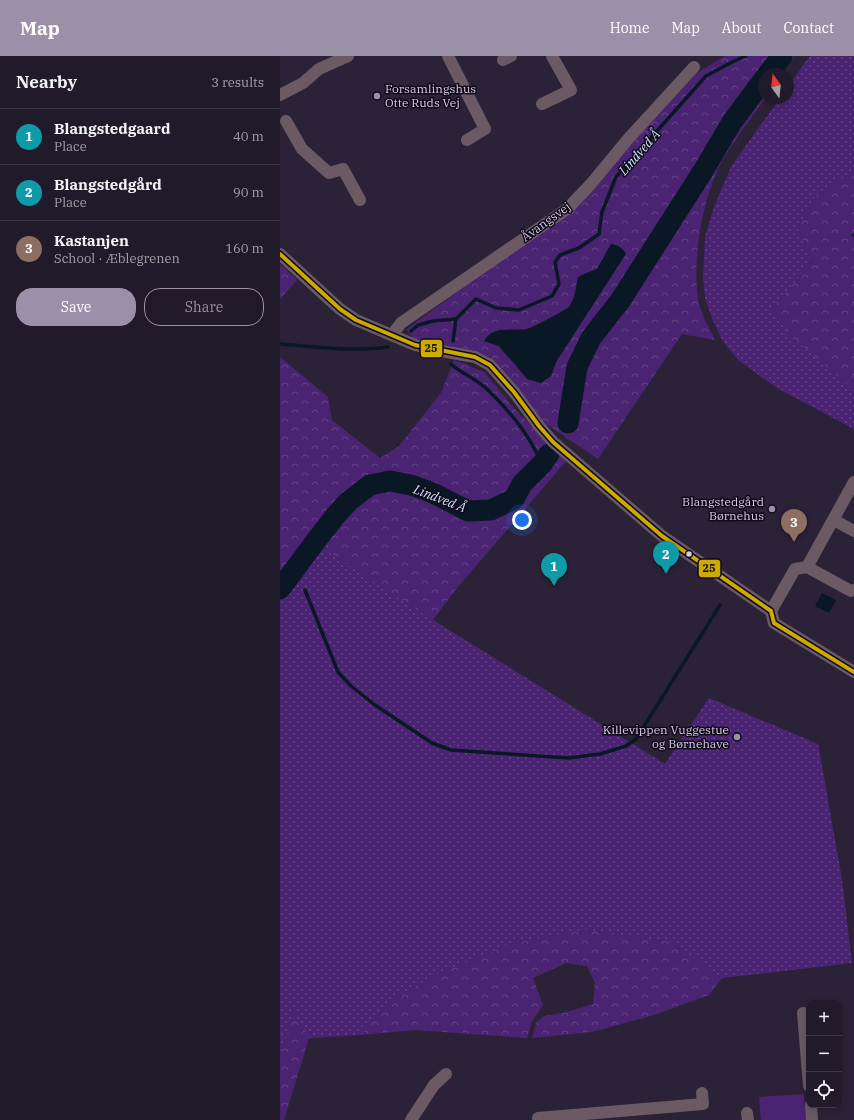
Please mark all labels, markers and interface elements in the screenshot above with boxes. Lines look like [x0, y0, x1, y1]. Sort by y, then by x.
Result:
text: Map [20, 16, 60, 40]
text: Home [610, 19, 649, 37]
text: Map [671, 19, 700, 37]
text: About [722, 19, 761, 37]
text: Contact [783, 19, 834, 37]
north arrow [758, 68, 794, 104]
text: Nearby [16, 71, 77, 93]
text: 3 results [211, 74, 264, 91]
place label: Forsamlingshus Otte Ruds Vej [385, 81, 476, 110]
marker: Forsamlingshus Otte Ruds Vej [372, 91, 382, 101]
text: Blangstedgaard [54, 119, 170, 138]
water label: Lindved Å [614, 126, 664, 179]
text: 1 [25, 128, 33, 145]
text: 40 m [233, 128, 264, 145]
text: Place [54, 138, 87, 155]
text: Blangstedgård [54, 175, 162, 194]
text: 2 [25, 184, 33, 201]
text: 90 m [233, 184, 264, 201]
text: Place [54, 194, 87, 211]
street label: Åvangsvej [518, 199, 573, 244]
text: Kastanjen [54, 231, 129, 250]
text: 3 [25, 240, 33, 257]
text: 160 m [225, 240, 264, 257]
text: School · Æblegrenen [54, 250, 180, 267]
button: Save [16, 288, 136, 326]
button: Share [144, 288, 264, 326]
line badge: 25 [420, 339, 443, 358]
text: 25 [424, 341, 438, 355]
water label: Lindved Å [410, 480, 469, 516]
place label: Blangstedgård Børnehus [682, 494, 764, 523]
marker: Blangstedgård Børnehus [767, 504, 777, 514]
pin: 3 [781, 509, 807, 542]
your location [512, 510, 532, 530]
pin: 2 [653, 541, 679, 574]
unlabelled marker [684, 549, 694, 559]
pin: 1 [541, 553, 567, 586]
line badge: 25 [698, 559, 721, 578]
text: 25 [702, 561, 716, 575]
place label: Killevippen Vuggestue og Børnehave [603, 722, 729, 751]
marker: Killevippen Vuggestue og Børnehave [732, 732, 742, 742]
map controls [806, 1000, 842, 1108]
button: + [806, 1000, 842, 1036]
button: − [806, 1036, 842, 1072]
button: locate [806, 1072, 842, 1108]

